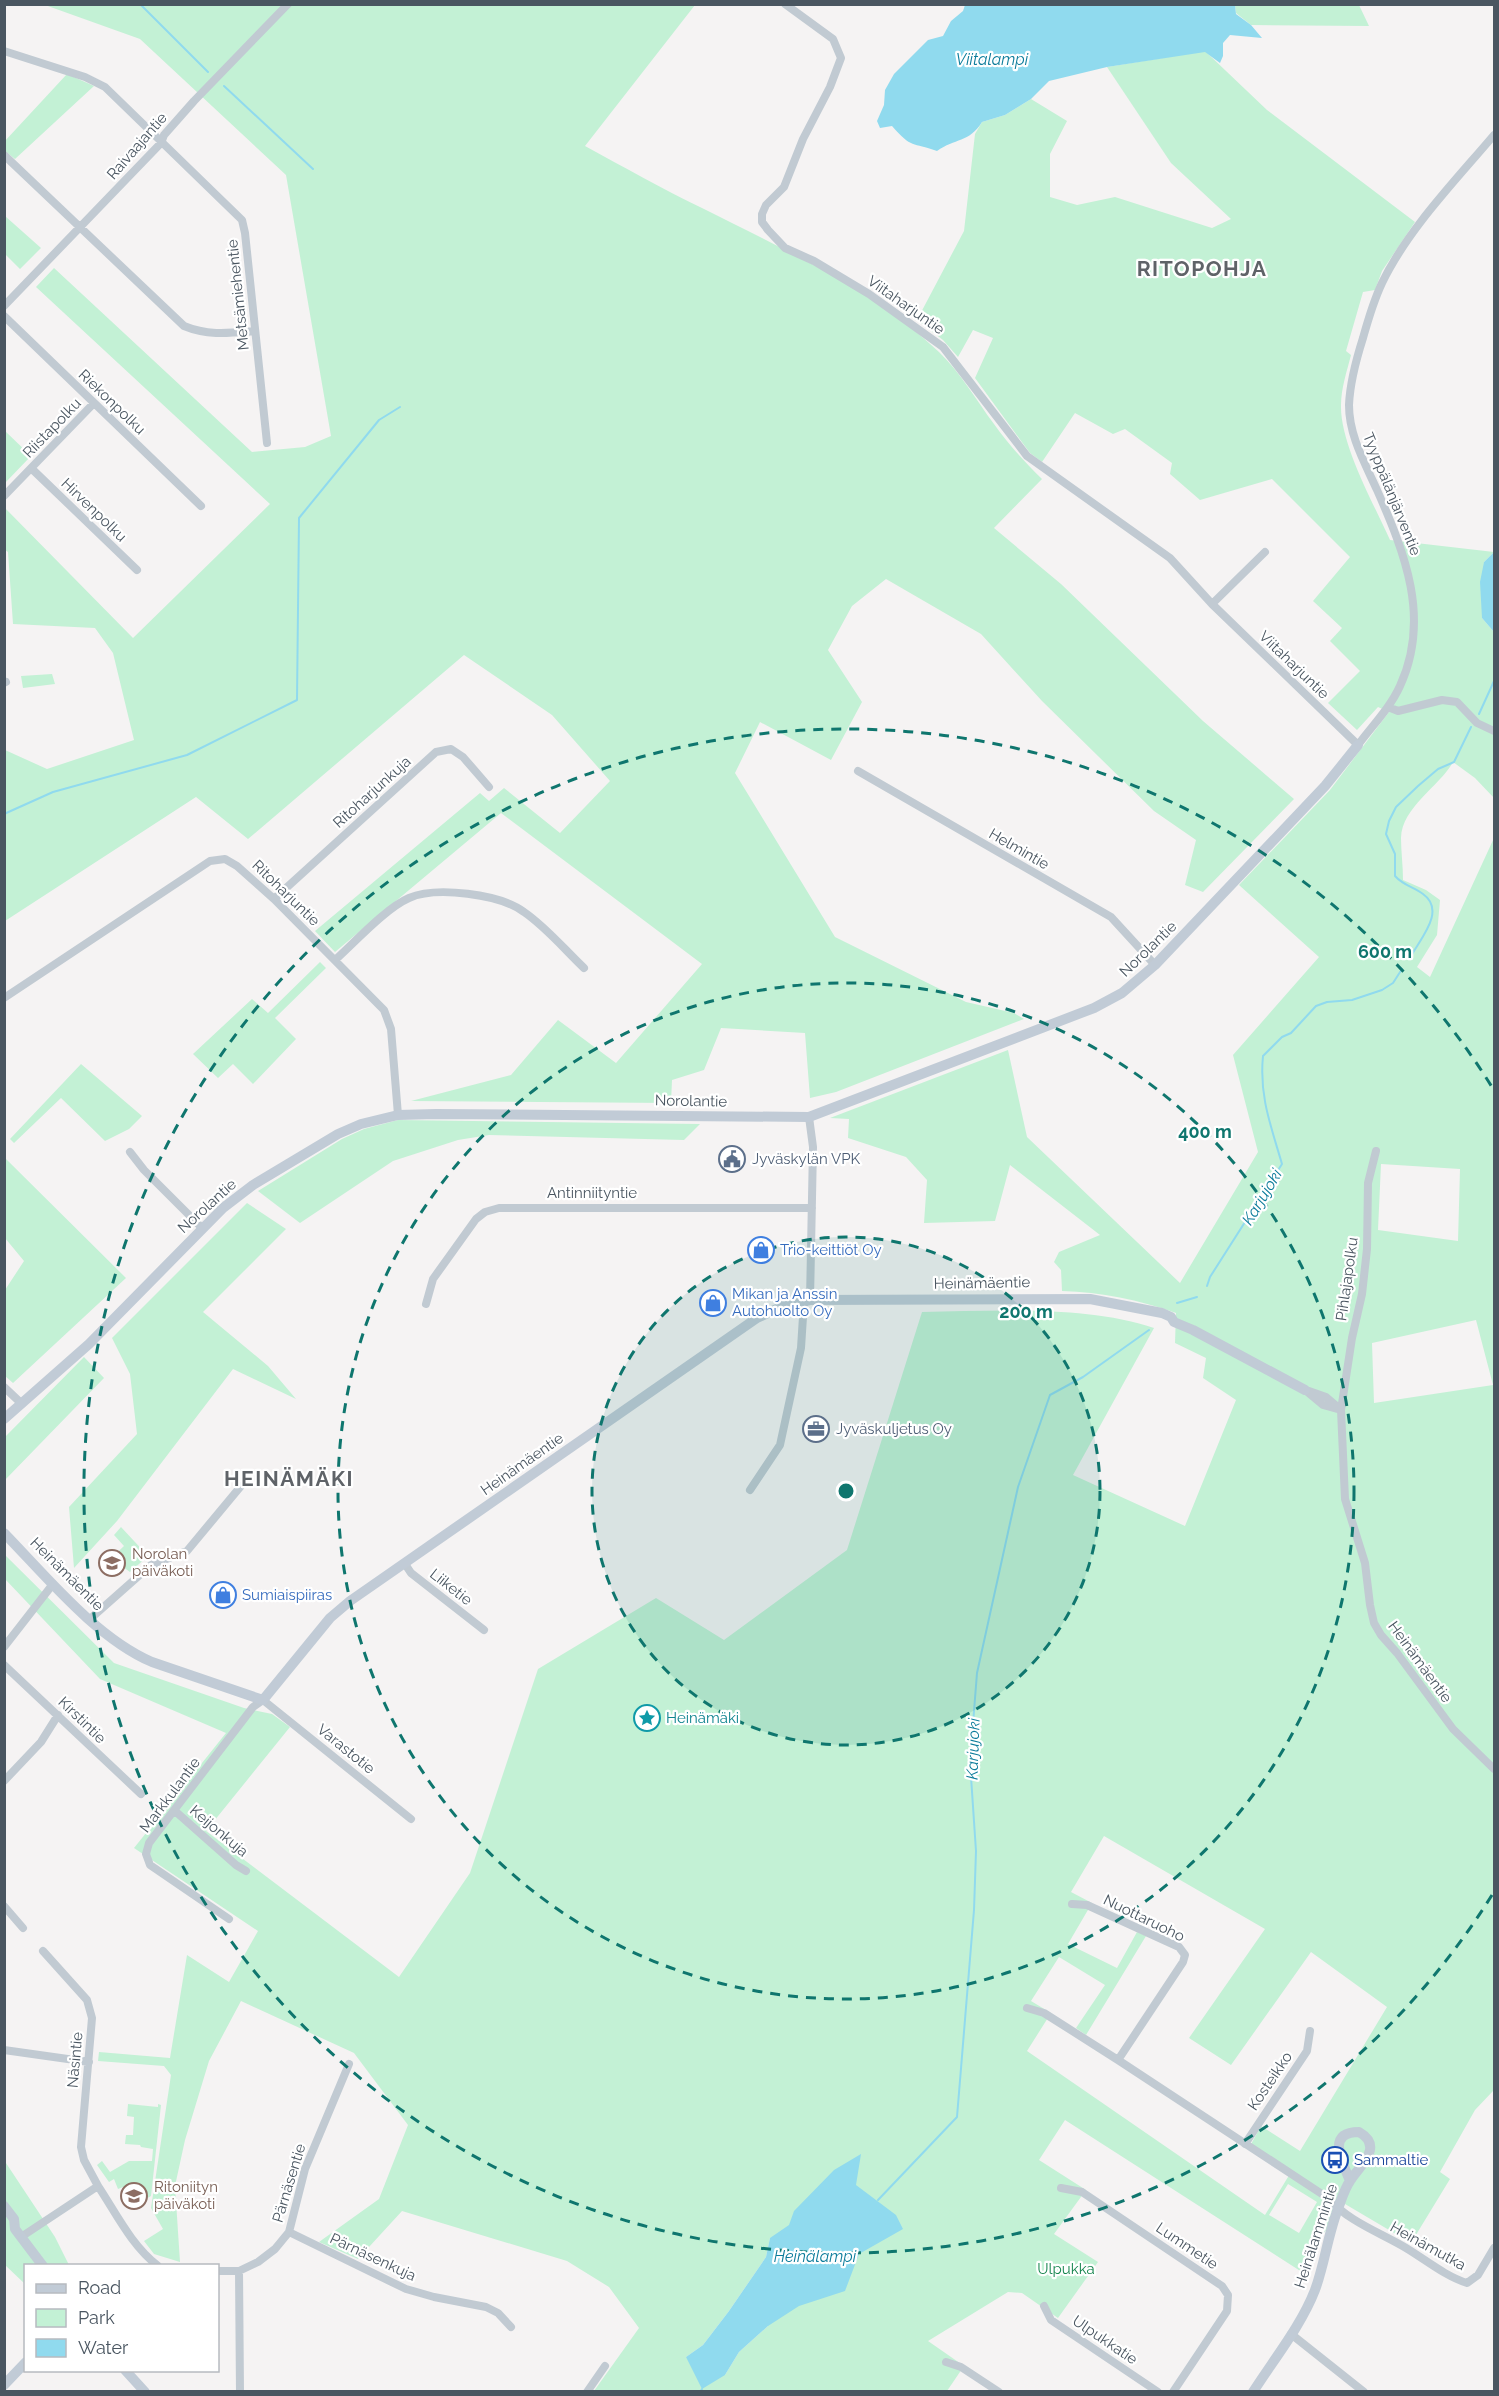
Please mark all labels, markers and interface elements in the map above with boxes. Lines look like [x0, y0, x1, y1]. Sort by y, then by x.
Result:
water label: Viitalampi [956, 50, 1029, 69]
street label: Raivaajantie [103, 109, 171, 183]
street label: Metsämiehentie [223, 238, 253, 351]
district label: RITOPOHJA [1137, 256, 1267, 281]
street label: Viitaharjuntie [864, 272, 948, 338]
street label: Riekonpolku [75, 366, 149, 438]
street label: Riistapolku [19, 394, 85, 462]
street label: Tyyppälänjärventie [1359, 430, 1425, 558]
street label: Hirvenpolku [58, 474, 131, 546]
street label: Viitaharjuntie [1255, 627, 1333, 703]
street label: Ritoharjunkuja [329, 752, 415, 832]
street label: Helmintie [986, 825, 1053, 874]
street label: Ritoharjuntie [248, 856, 324, 930]
street label: Norolantie [1116, 917, 1180, 981]
text: 600 m [1358, 941, 1412, 962]
street label: Norolantie [655, 1091, 728, 1111]
text: 400 m [1178, 1121, 1232, 1142]
public building icon: Jyväskylän VPK [717, 1144, 747, 1174]
place label: Jyväskylän VPK [752, 1150, 860, 1168]
water label: Karjujoki [1238, 1165, 1286, 1228]
street label: Norolantie [174, 1175, 240, 1237]
street label: Antinniityntie [547, 1184, 637, 1202]
shop icon: Trio-keittiöt Oy [746, 1235, 776, 1265]
street label: Pihlajapolku [1332, 1236, 1362, 1322]
place label: Trio-keittiöt Oy [780, 1241, 882, 1259]
street label: Heinämäentie [934, 1273, 1031, 1293]
place label: Mikan ja Anssin Autohuolto Oy [732, 1285, 837, 1320]
shop icon: Mikan ja Anssin Autohuolto Oy [698, 1288, 728, 1318]
text: 200 m [999, 1301, 1053, 1322]
office icon: Jyväskuljetus Oy [801, 1414, 831, 1444]
place label: Jyväskuljetus Oy [836, 1420, 952, 1438]
street label: Heinämäentie [477, 1429, 567, 1499]
district label: HEINÄMÄKI [224, 1466, 354, 1491]
centre of rings [836, 1481, 856, 1501]
street label: Heinämäentie [27, 1534, 108, 1615]
place label: Norolan päiväkoti [132, 1545, 193, 1580]
school or university icon: Norolan päiväkoti [97, 1548, 127, 1578]
street label: Liiketie [426, 1565, 476, 1609]
shop icon: Sumiaispiiras [208, 1580, 238, 1610]
place label: Sumiaispiiras [242, 1586, 332, 1604]
street label: Heinämäentie [1384, 1618, 1456, 1706]
street label: Kirstintie [54, 1693, 110, 1747]
place icon: Heinämäki [632, 1703, 662, 1733]
place label: Heinämäki [666, 1709, 739, 1727]
water label: Karjujoki [962, 1717, 984, 1780]
street label: Varastotie [314, 1720, 379, 1778]
street label: Markkulantie [136, 1754, 204, 1836]
street label: Keijonkuja [186, 1801, 252, 1861]
street label: Nuottaruoho [1100, 1891, 1188, 1945]
street label: Näsintie [64, 2031, 86, 2089]
street label: Kosteikko [1244, 2048, 1296, 2114]
street label: Pärnäsentie [268, 2141, 310, 2225]
bus stop icon: Sammaltie [1320, 2145, 1350, 2175]
place label: Sammaltie [1354, 2151, 1428, 2169]
place label: Ritoniityn päiväkoti [154, 2178, 218, 2213]
school or university icon: Ritoniityn päiväkoti [119, 2181, 149, 2211]
street label: Heinälammintie [1291, 2181, 1341, 2291]
street label: Heinämutka [1387, 2218, 1469, 2274]
street label: Lummetie [1153, 2219, 1222, 2273]
street label: Pärnäsenkuja [327, 2229, 419, 2285]
water label: Heinälampi [774, 2247, 857, 2266]
park label: Ulpukka [1037, 2260, 1095, 2278]
legend [24, 2264, 219, 2372]
text: Road [78, 2277, 121, 2298]
text: Park [78, 2307, 115, 2328]
street label: Ulpukkatie [1069, 2312, 1141, 2368]
text: Water [78, 2337, 129, 2358]

